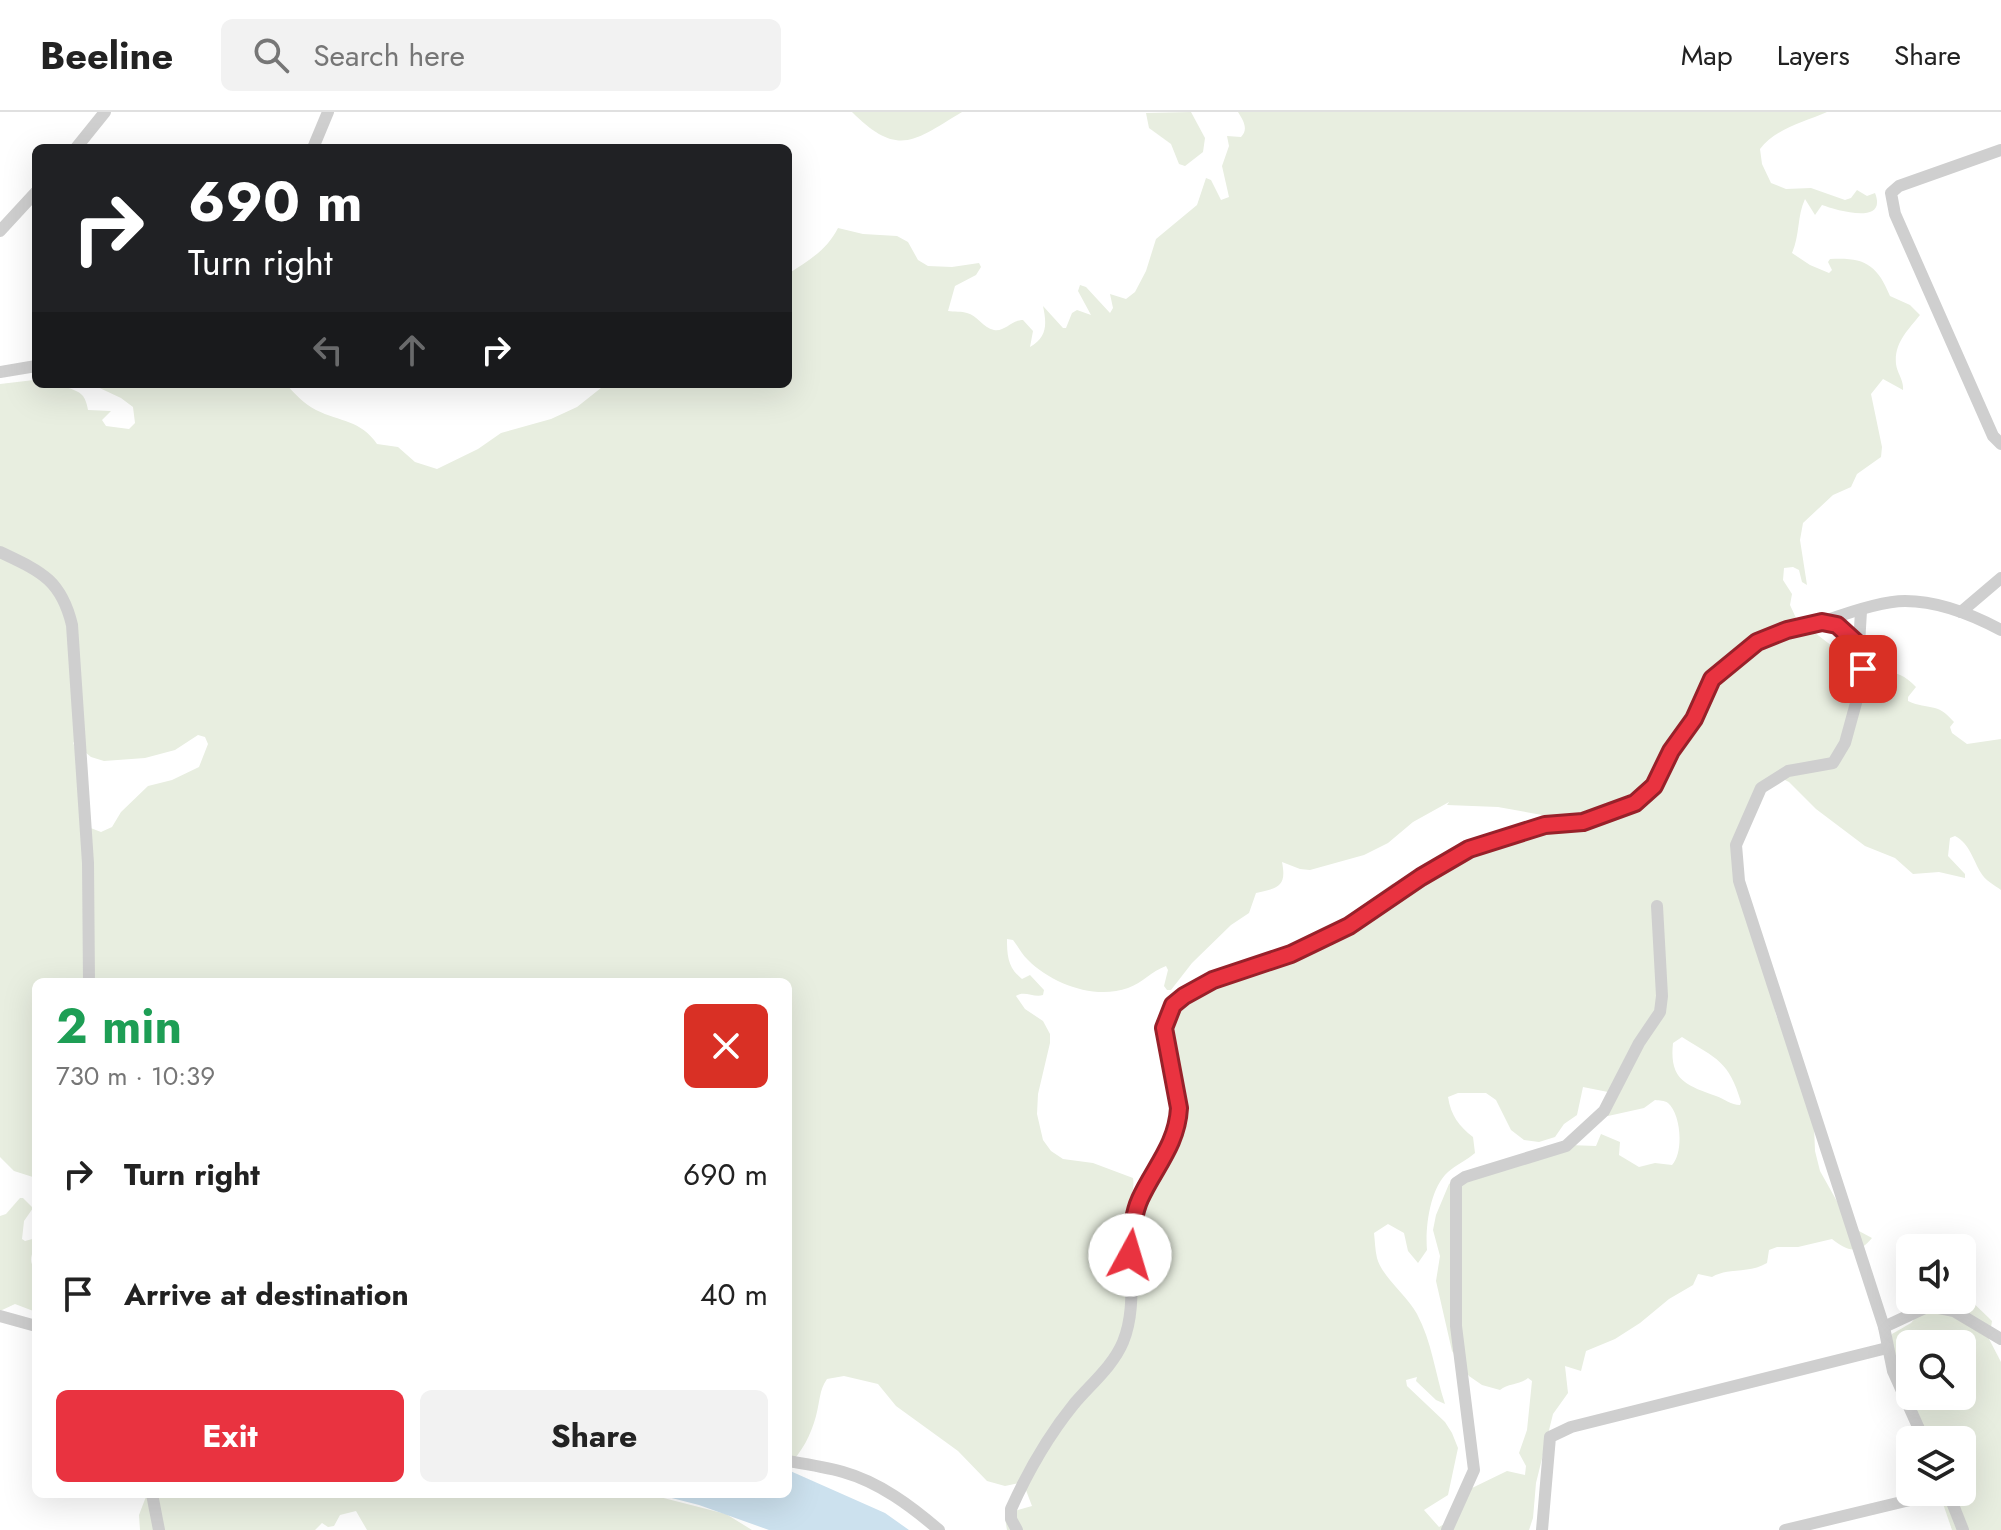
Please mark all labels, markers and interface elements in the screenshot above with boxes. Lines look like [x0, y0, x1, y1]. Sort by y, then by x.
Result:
search box [221, 19, 781, 91]
text: Beeline [40, 28, 173, 83]
icon: search [249, 33, 293, 77]
text: Search here [313, 34, 465, 77]
text: Map [1681, 35, 1733, 76]
text: Layers [1777, 35, 1850, 76]
text: Share [1894, 35, 1961, 76]
text: 690 m [188, 161, 363, 242]
icon: right [56, 176, 160, 280]
text: Turn right [188, 236, 333, 288]
icon: left [306, 328, 350, 372]
icon: ahead [390, 328, 434, 372]
icon: right [474, 328, 518, 372]
pin [1829, 635, 1897, 703]
icon: arrive [1841, 647, 1885, 691]
text: 2 min [56, 992, 182, 1061]
button: close [684, 1004, 768, 1088]
text: 730 m · 10:39 [56, 1057, 215, 1095]
icon: right [56, 1152, 100, 1196]
text: Turn right [124, 1153, 260, 1196]
text: 690 m [683, 1153, 768, 1196]
position arrow [1088, 1213, 1172, 1297]
map controls [1896, 1234, 1976, 1506]
button: sound [1896, 1234, 1976, 1314]
icon: arrive [56, 1272, 100, 1316]
text: Arrive at destination [124, 1273, 409, 1316]
text: 40 m [700, 1273, 768, 1316]
button: search [1896, 1330, 1976, 1410]
button: Exit [56, 1390, 404, 1482]
button: Share [420, 1390, 768, 1482]
button: layers [1896, 1426, 1976, 1506]

